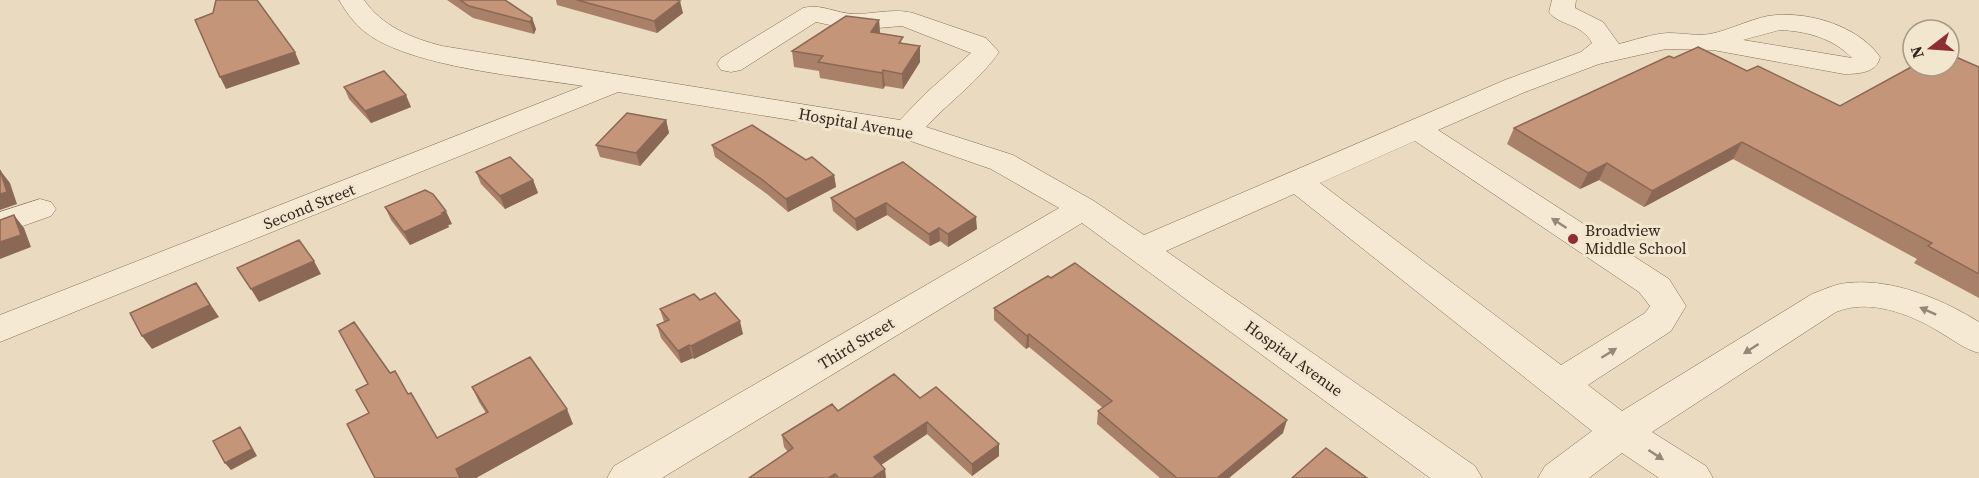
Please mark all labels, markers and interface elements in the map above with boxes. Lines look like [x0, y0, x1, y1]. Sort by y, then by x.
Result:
north arrow [1901, 18, 1961, 78]
text: N [1904, 43, 1929, 61]
street label: Hospital Avenue [797, 102, 915, 144]
street label: Second Street [260, 177, 359, 234]
one-way arrow [1551, 217, 1567, 228]
place label: Broadview Middle School [1585, 219, 1687, 259]
marker: Broadview Middle School [1566, 232, 1580, 246]
one-way arrow [1920, 307, 1937, 316]
street label: Third Street [814, 311, 899, 374]
street label: Hospital Avenue [1240, 315, 1348, 401]
one-way arrow [1743, 344, 1759, 355]
one-way arrow [1601, 348, 1617, 359]
one-way arrow [1648, 449, 1664, 461]

